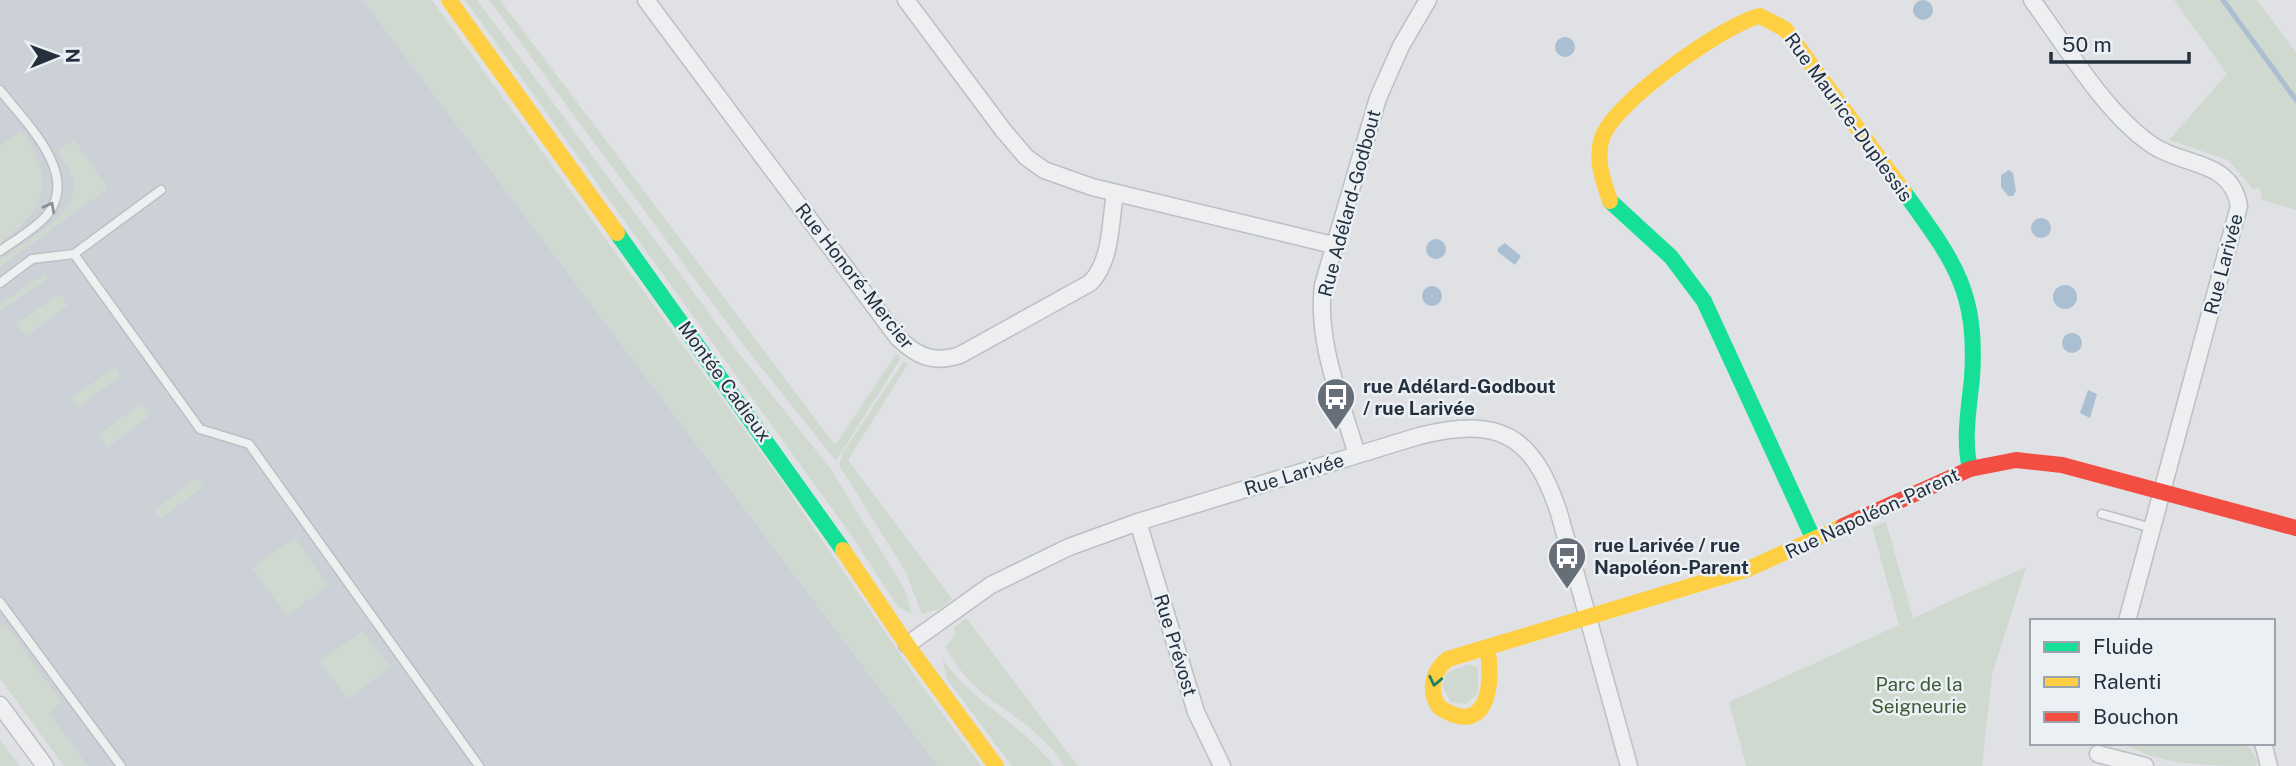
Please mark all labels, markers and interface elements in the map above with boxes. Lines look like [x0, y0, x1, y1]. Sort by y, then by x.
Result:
north arrow [21, 21, 91, 91]
scale bar [2051, 21, 2189, 65]
street label: Rue Maurice-Duplessis [1780, 28, 1918, 206]
text: 50 m [2062, 32, 2112, 57]
text: N [62, 48, 84, 63]
street label: Rue Adélard-Godbout [1313, 107, 1385, 299]
street label: Rue Honoré-Mercier [791, 199, 919, 353]
one-way arrow [42, 202, 55, 214]
street label: Rue Larivée [2199, 211, 2247, 317]
street label: Montée Cadieux [674, 317, 776, 446]
place label: rue Adélard-Godbout / rue Larivée [1363, 375, 1556, 419]
bus stop icon: rue Adélard-Godbout / rue Larivée [1315, 376, 1357, 431]
street label: Rue Larivée [1241, 448, 1347, 500]
street label: Rue Napoléon-Parent [1782, 463, 1962, 563]
place label: rue Larivée / rue Napoléon-Parent [1594, 534, 1749, 578]
bus stop icon: rue Larivée / rue Napoléon-Parent [1546, 535, 1588, 590]
street label: Rue Prévost [1150, 591, 1202, 699]
legend [2030, 619, 2275, 745]
text: Fluide [2093, 634, 2153, 659]
text: Ralenti [2093, 669, 2161, 694]
park label: Parc de la Seigneurie [1871, 673, 1967, 717]
one-way arrow [1428, 675, 1443, 687]
text: Bouchon [2093, 704, 2179, 729]

